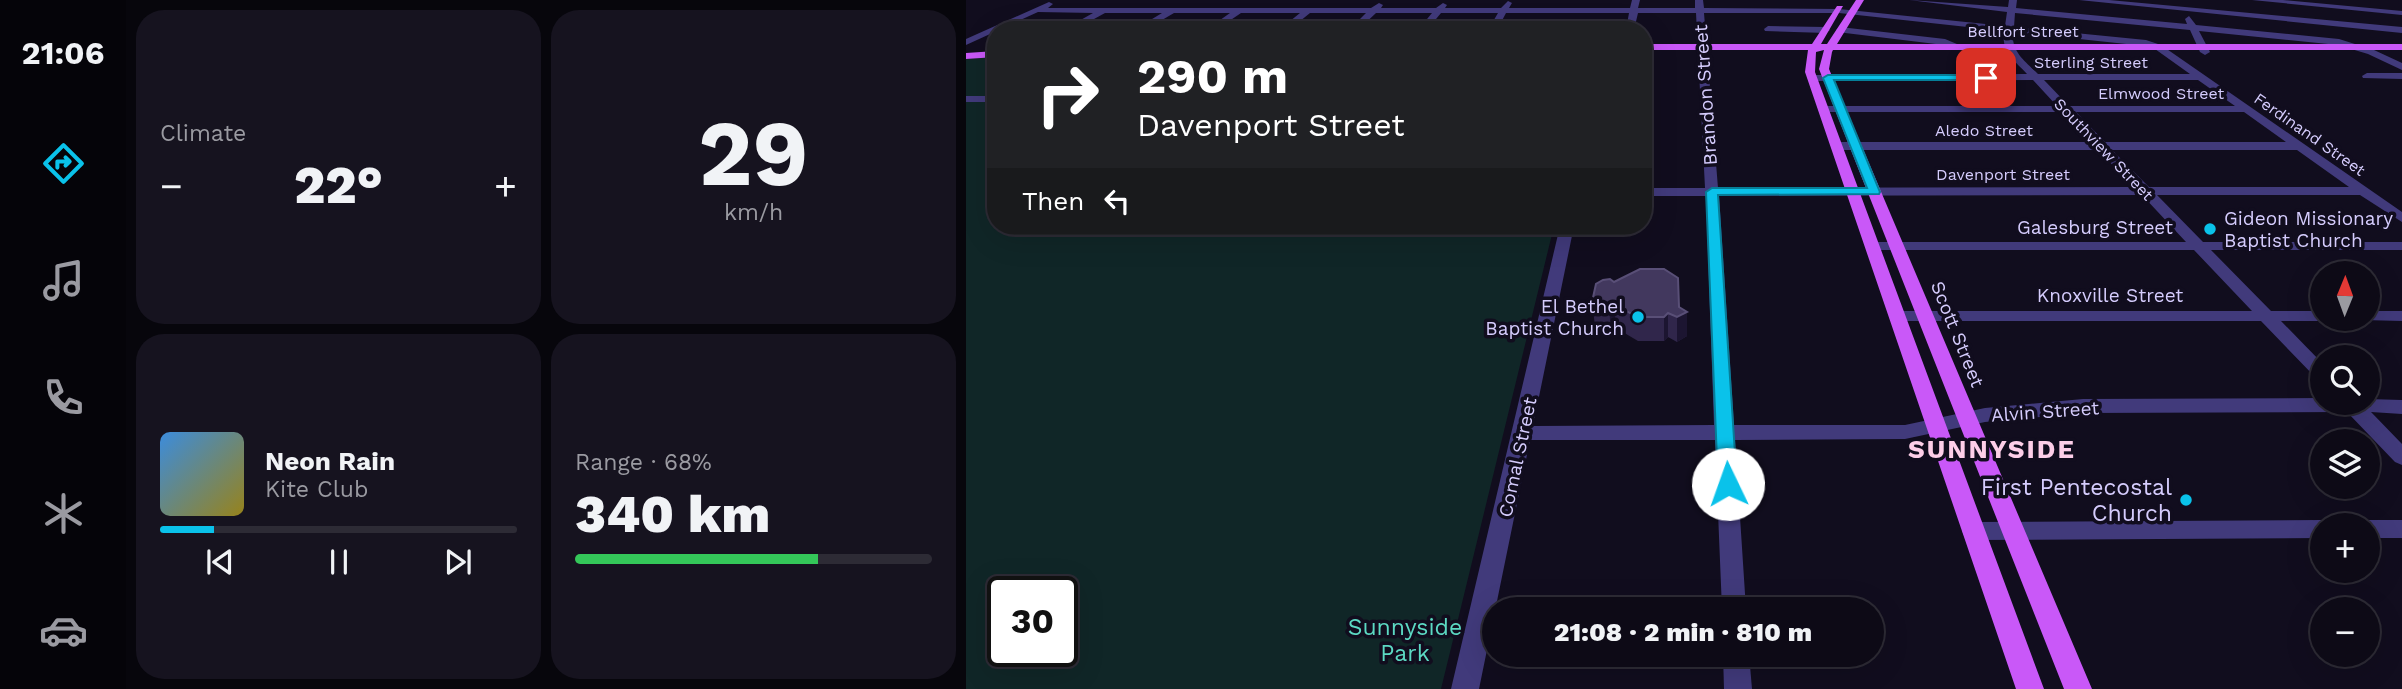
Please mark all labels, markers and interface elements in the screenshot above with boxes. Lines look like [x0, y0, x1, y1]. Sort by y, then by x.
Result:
street label: Bellfort Street [1967, 22, 2079, 41]
street label: Brandon Street [1689, 24, 1722, 166]
text: 21:06 [22, 34, 104, 72]
text: 290 m [1137, 47, 1288, 105]
pin [1956, 48, 2016, 108]
icon: right [1022, 49, 1113, 140]
street label: Sterling Street [2034, 53, 2148, 72]
icon: arrive [1967, 59, 2005, 97]
street label: Elmwood Street [2098, 84, 2224, 103]
street label: Ferdinand Street [2251, 89, 2369, 180]
street label: Southview Street [2050, 94, 2157, 204]
text: 29 [698, 100, 809, 207]
text: Davenport Street [1137, 106, 1405, 144]
text: Climate [160, 120, 246, 147]
street label: Aledo Street [1935, 121, 2033, 140]
icon: directions [39, 139, 88, 188]
text: 22° [294, 155, 383, 216]
text: − [160, 164, 183, 208]
text: + [494, 164, 517, 208]
street label: Davenport Street [1936, 165, 2070, 184]
icon: left [1098, 182, 1136, 220]
text: Then [1022, 186, 1084, 216]
text: km/h [724, 199, 783, 226]
place label: Gideon Missionary Baptist Church [2224, 207, 2393, 252]
street label: Galesburg Street [2017, 216, 2173, 239]
marker: Gideon Missionary Baptist Church [2202, 221, 2218, 237]
icon: music [39, 256, 88, 305]
north arrow [2310, 261, 2380, 331]
map controls [2310, 261, 2380, 667]
street label: Scott Street [1926, 278, 1989, 391]
street label: Knoxville Street [2037, 284, 2183, 307]
place label: El Bethel Baptist Church [1485, 295, 1624, 340]
marker: El Bethel Baptist Church [1630, 309, 1646, 325]
button: search [2310, 345, 2380, 415]
icon: phone [39, 373, 88, 422]
street label: Comal Street [1494, 395, 1541, 519]
street label: Alvin Street [1990, 396, 2100, 427]
button: layers [2310, 429, 2380, 499]
district label: SUNNYSIDE [1908, 434, 2076, 464]
text: Neon Rain [265, 446, 395, 476]
position arrow [1691, 447, 1765, 521]
text: Range · 68% [575, 449, 712, 476]
place label: First Pentecostal Church [1981, 474, 2172, 527]
text: Kite Club [265, 476, 368, 503]
text: 340 km [575, 484, 770, 545]
icon: climate [39, 489, 88, 538]
marker: First Pentecostal Church [2178, 492, 2194, 508]
button: + [2310, 513, 2380, 583]
icon: previous [201, 543, 239, 581]
icon: pause [320, 543, 358, 581]
icon: next [439, 543, 477, 581]
speed limit sign: 30 [987, 576, 1078, 667]
button: − [2310, 597, 2380, 667]
icon: car [39, 606, 88, 655]
park label: Sunnyside Park [1348, 614, 1462, 667]
text: 21:08 · 2 min · 810 m [1554, 617, 1812, 647]

